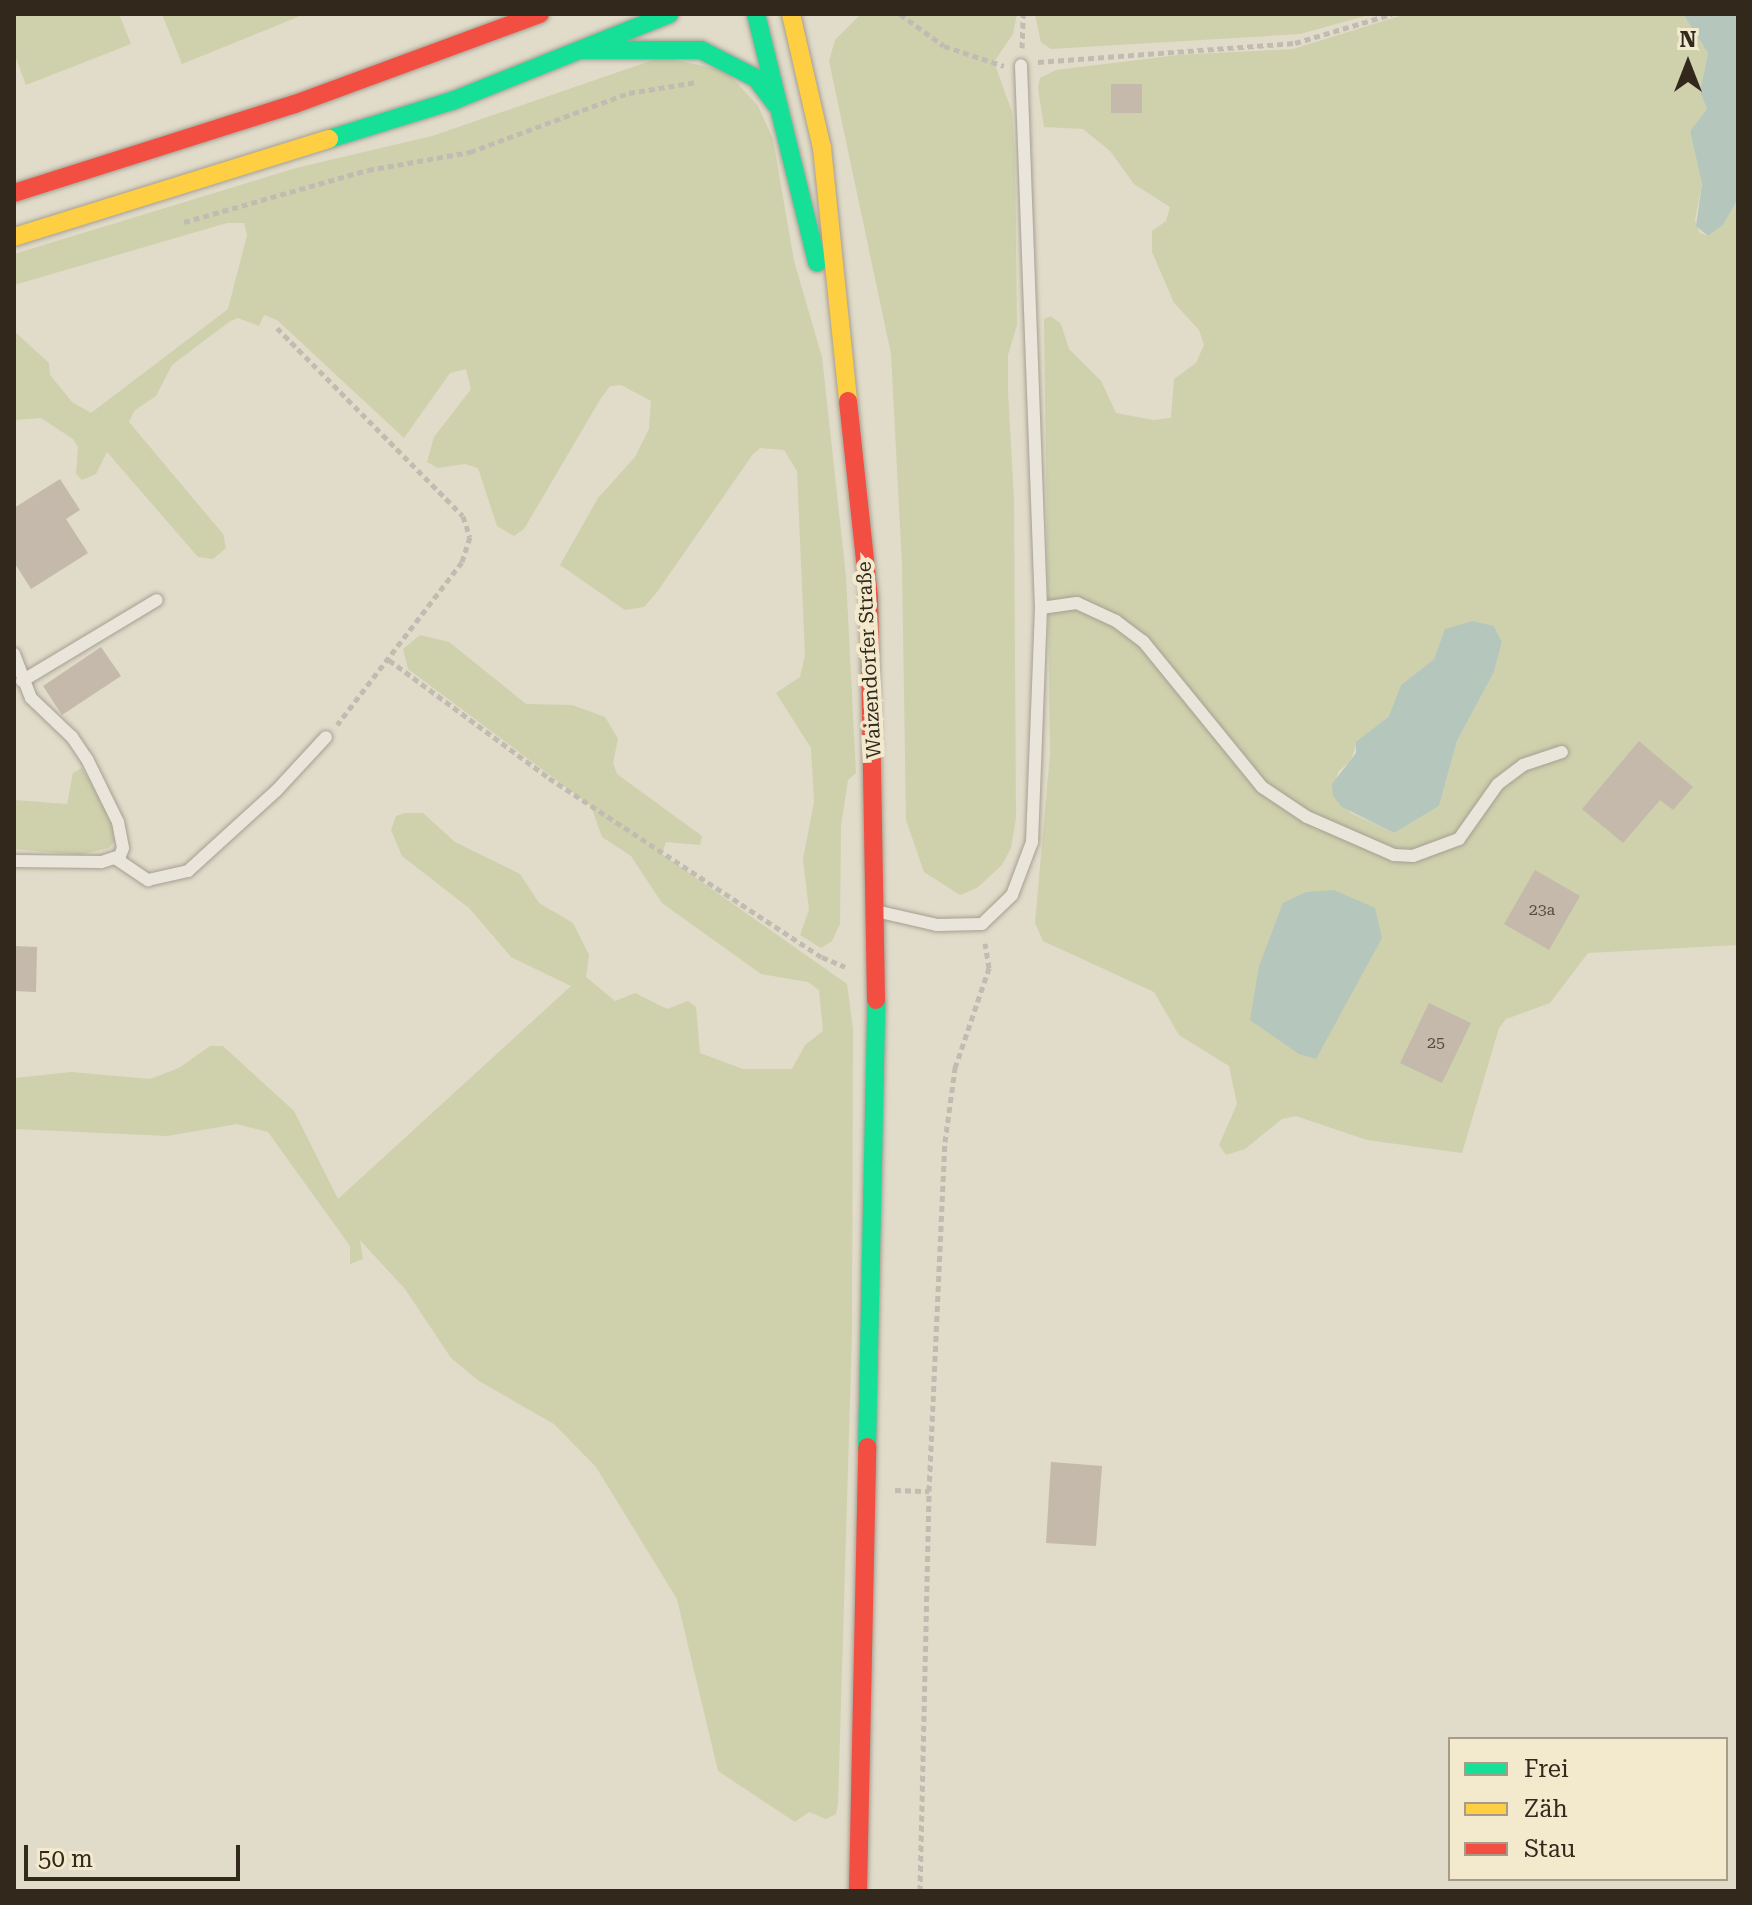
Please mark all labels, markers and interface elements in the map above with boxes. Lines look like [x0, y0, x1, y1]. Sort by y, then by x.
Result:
north arrow [1648, 24, 1728, 104]
text: N [1680, 27, 1696, 52]
street label: Waizendorfer Straße [852, 561, 886, 759]
house number: 23a [1529, 900, 1555, 920]
house number: 25 [1427, 1033, 1445, 1053]
legend [1448, 1737, 1728, 1881]
text: Frei [1524, 1755, 1569, 1783]
text: Zäh [1524, 1795, 1568, 1823]
scale bar [28, 1829, 244, 1879]
text: Stau [1524, 1835, 1576, 1863]
text: 50 m [38, 1845, 93, 1873]

